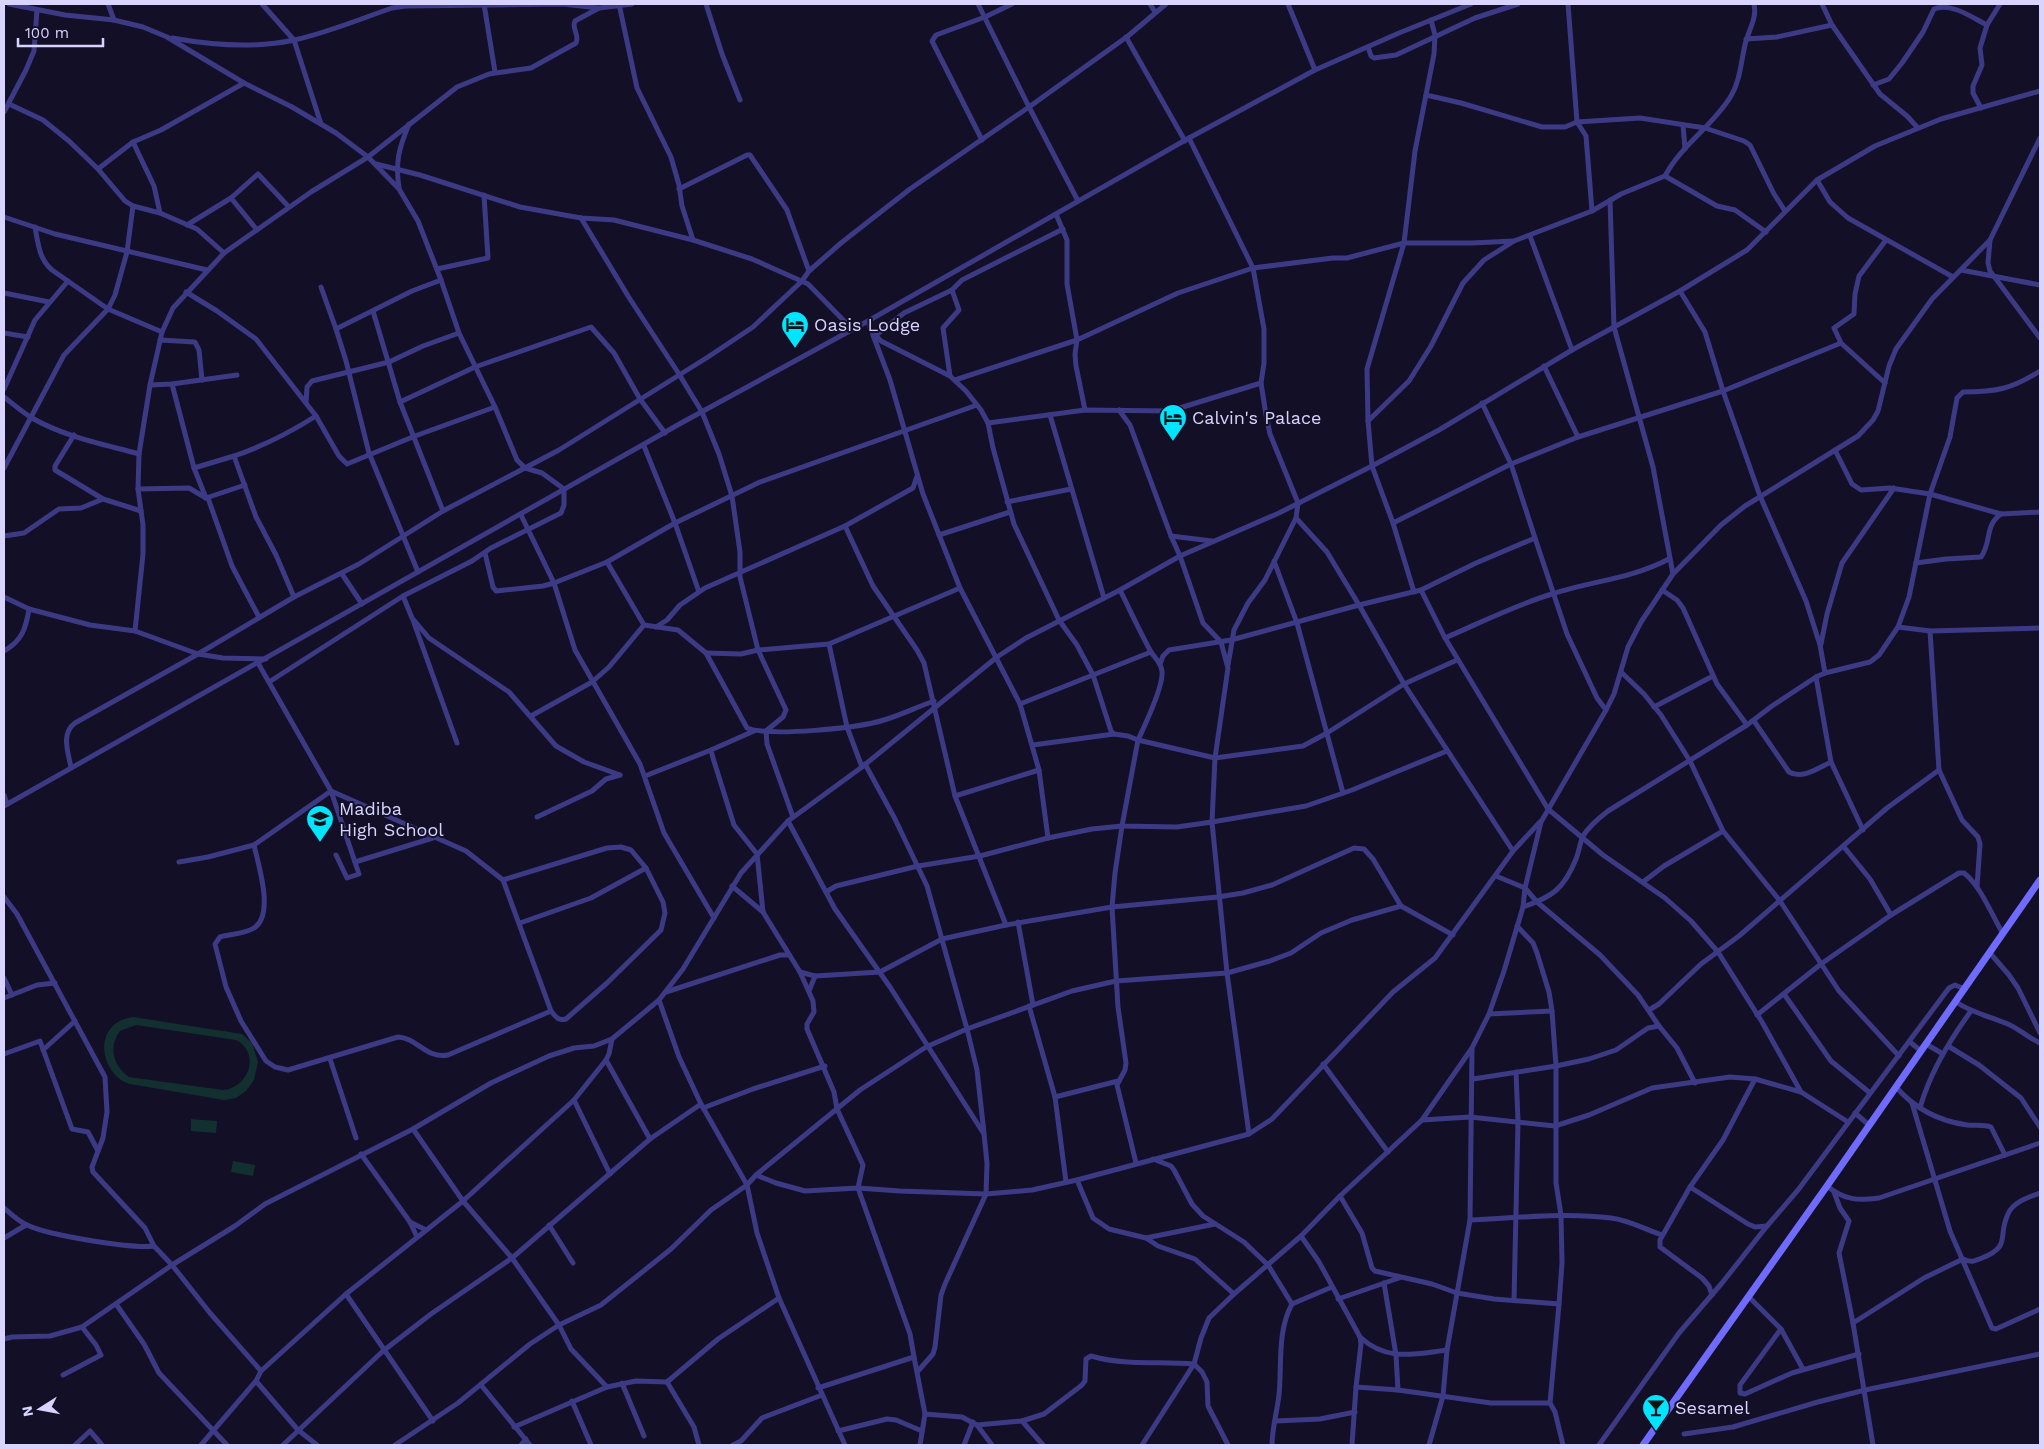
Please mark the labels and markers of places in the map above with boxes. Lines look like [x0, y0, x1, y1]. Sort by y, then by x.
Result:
hotel icon: Oasis Lodge [780, 310, 810, 349]
place label: Oasis Lodge [814, 314, 920, 335]
hotel icon: Calvin's Palace [1158, 403, 1188, 442]
place label: Calvin's Palace [1192, 407, 1321, 428]
place label: Madiba High School [339, 798, 444, 840]
school or university icon: Madiba High School [305, 804, 335, 843]
bar icon: Sesamel [1641, 1393, 1671, 1432]
place label: Sesamel [1675, 1397, 1750, 1418]

